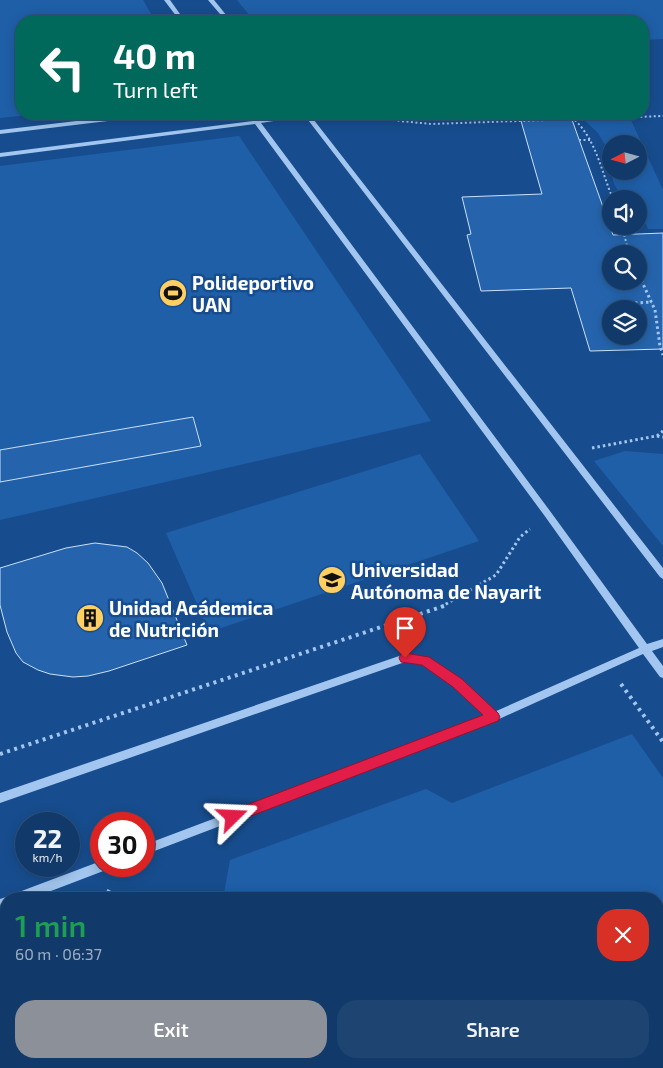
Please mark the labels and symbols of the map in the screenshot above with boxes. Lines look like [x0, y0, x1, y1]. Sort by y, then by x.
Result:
north arrow [602, 135, 648, 180]
place label: Polideportivo UAN [192, 271, 314, 316]
sports icon: Polideportivo UAN [158, 278, 188, 308]
place label: Universidad Autónoma de Nayarit [351, 558, 541, 604]
school or university icon: Universidad Autónoma de Nayarit [317, 565, 347, 595]
place label: Unidad Acádemica de Nutrición [109, 596, 273, 641]
building icon: Unidad Acádemica de Nutrición [75, 603, 105, 633]
pin [384, 607, 426, 658]
position arrow [206, 790, 258, 842]
speed limit sign: 30 [90, 812, 155, 877]

